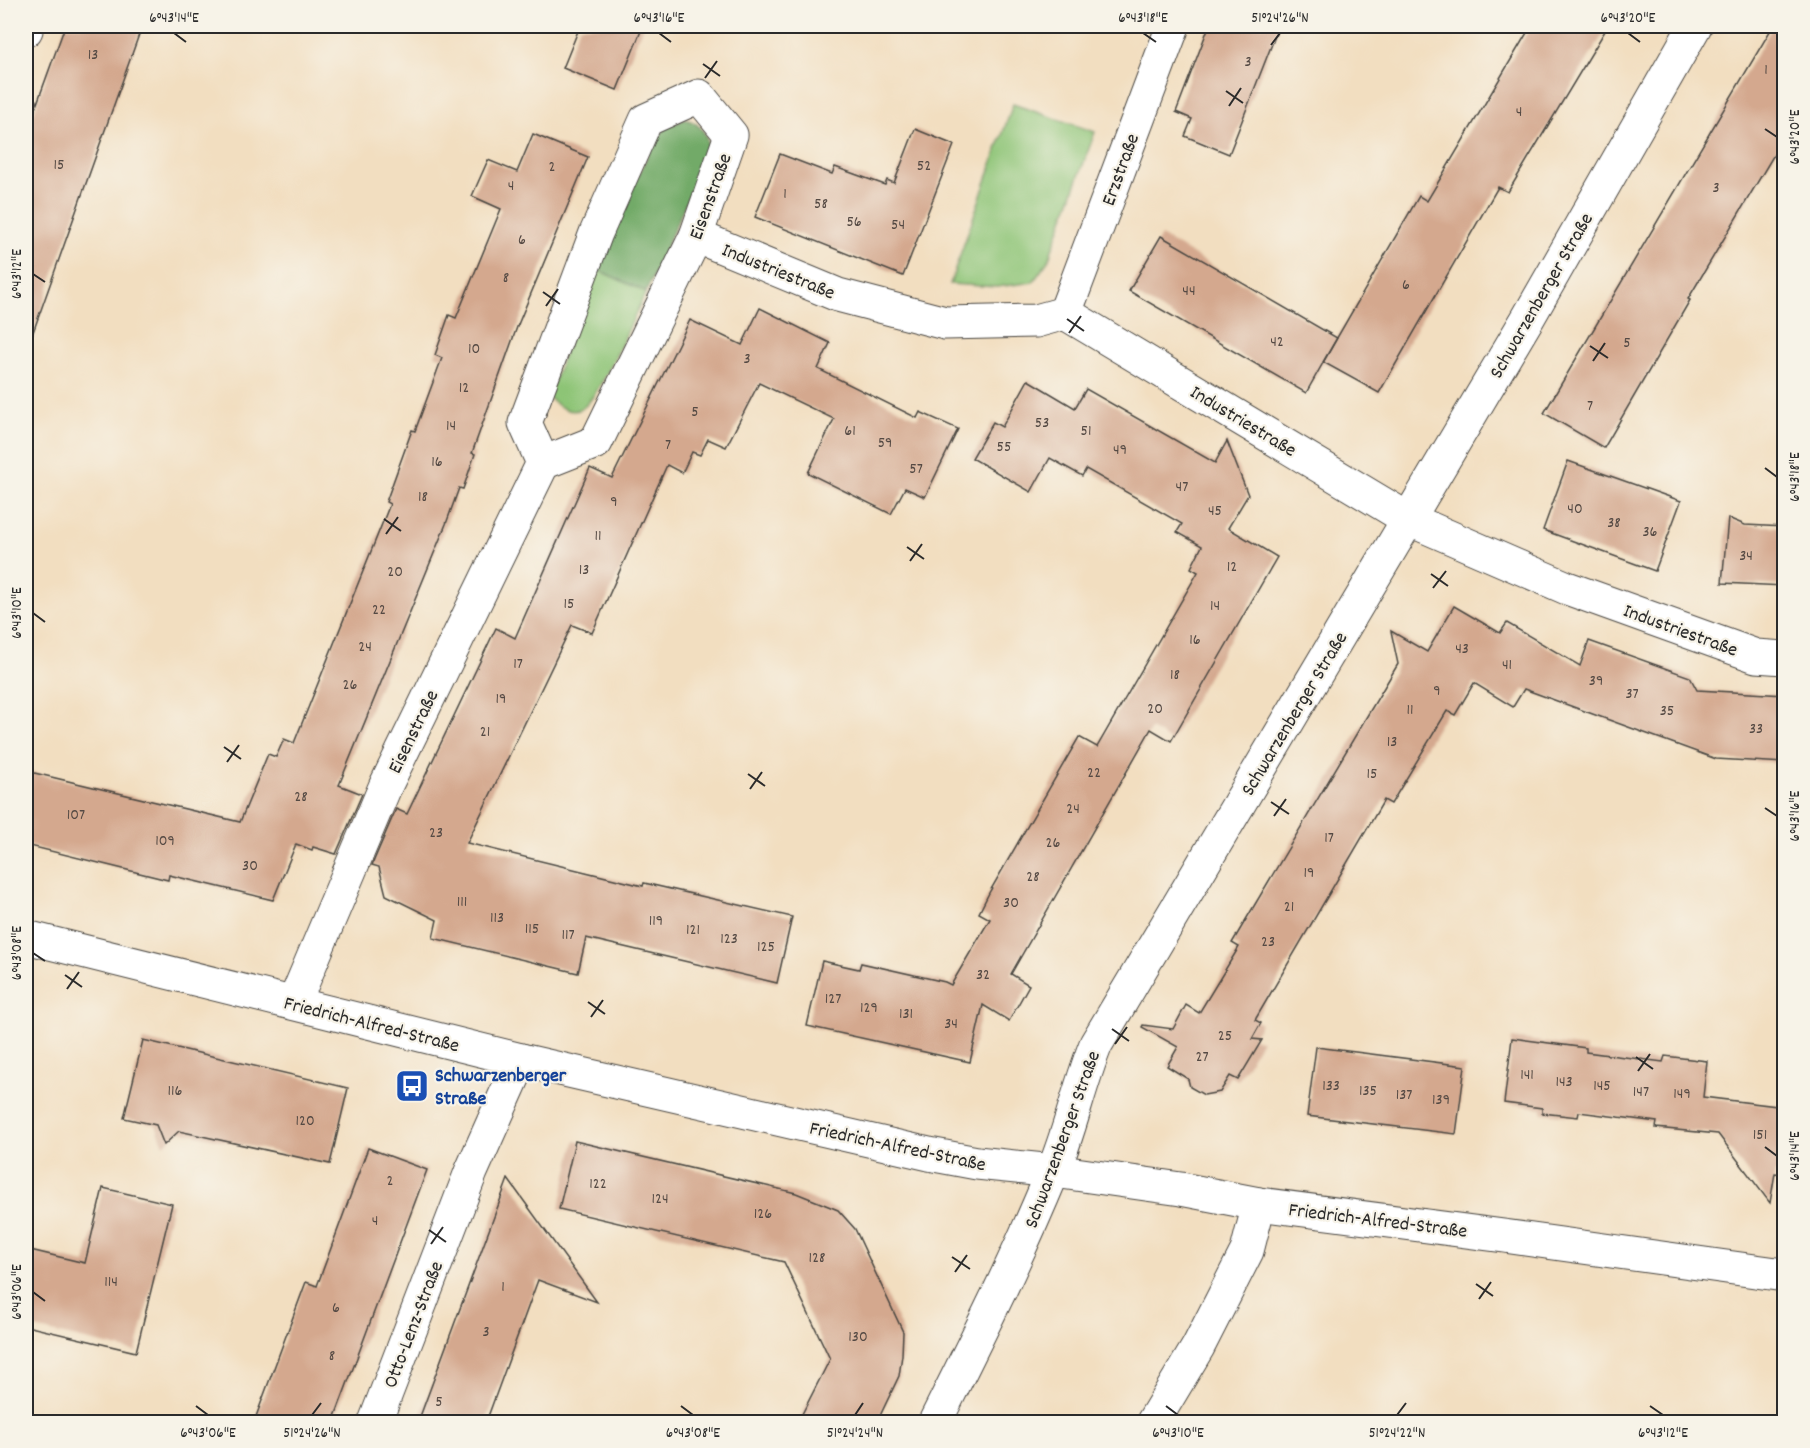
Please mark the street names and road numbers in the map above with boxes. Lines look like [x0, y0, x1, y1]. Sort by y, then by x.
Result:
street label: Erzstraße [1096, 130, 1148, 210]
street label: Eisenstraße [683, 150, 740, 244]
street label: Schwarzenberger Straße [1484, 208, 1602, 385]
street label: Industriestraße [717, 237, 839, 308]
street label: Industriestraße [1184, 380, 1301, 466]
street label: Industriestraße [1619, 598, 1741, 666]
street label: Schwarzenberger Straße [1235, 627, 1356, 802]
street label: Eisenstraße [382, 686, 447, 779]
street label: Friedrich-Alfred-Straße [281, 991, 462, 1061]
street label: Schwarzenberger Straße [1019, 1047, 1109, 1233]
street label: Friedrich-Alfred-Straße [807, 1116, 988, 1180]
street label: Friedrich-Alfred-Straße [1287, 1197, 1469, 1247]
street label: Otto-Lenz-Straße [378, 1257, 452, 1393]

